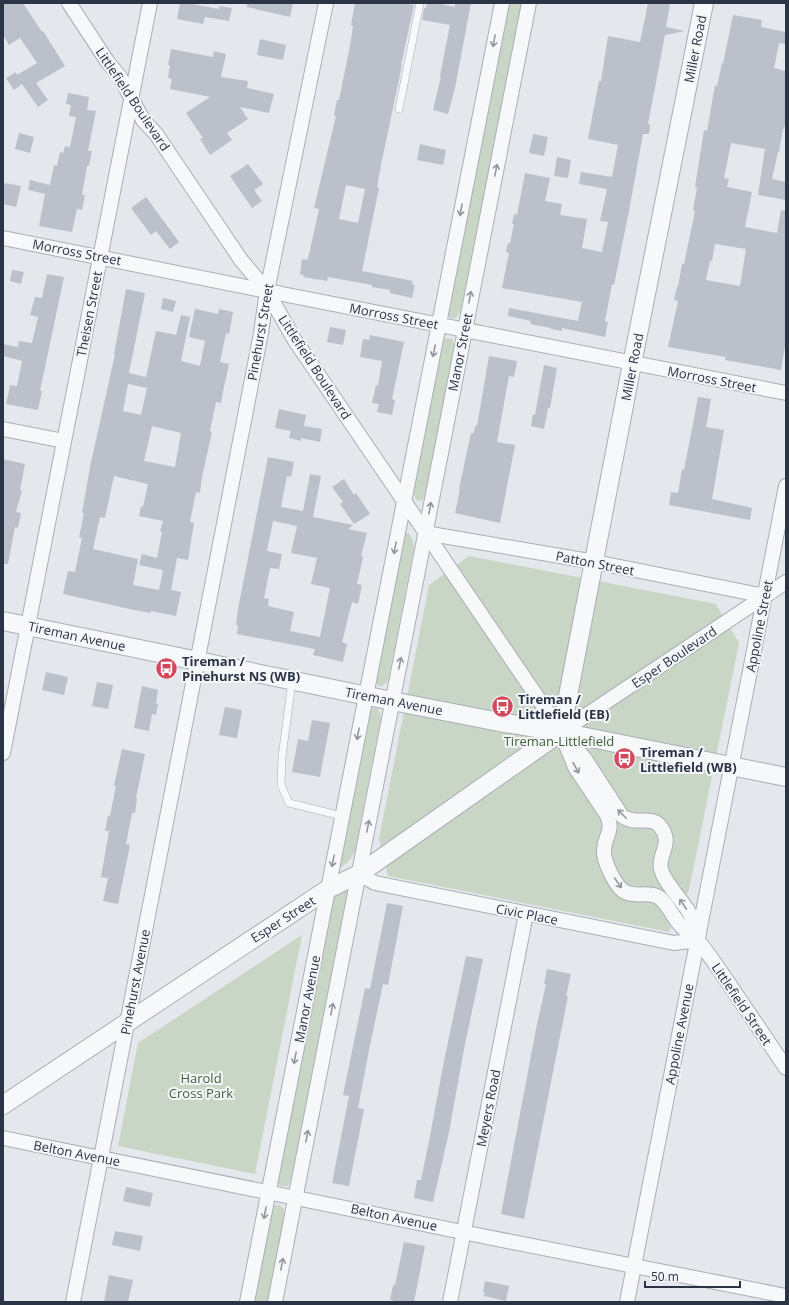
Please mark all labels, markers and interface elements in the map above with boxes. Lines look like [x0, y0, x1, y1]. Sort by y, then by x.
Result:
street label: Miller Road [680, 14, 710, 84]
one-way arrow [490, 34, 498, 47]
street label: Littlefield Boulevard [92, 44, 174, 154]
one-way arrow [492, 164, 500, 177]
one-way arrow [457, 203, 465, 216]
street label: Morross Street [31, 235, 123, 269]
street label: Theisen Street [72, 269, 106, 358]
street label: Pinehurst Street [243, 282, 277, 382]
one-way arrow [467, 291, 475, 304]
street label: Morross Street [348, 299, 440, 333]
street label: Littlefield Boulevard [274, 311, 356, 423]
street label: Manor Street [444, 311, 477, 393]
street label: Miller Road [617, 332, 647, 402]
one-way arrow [429, 345, 437, 358]
street label: Morross Street [666, 362, 758, 396]
one-way arrow [426, 501, 434, 514]
one-way arrow [390, 541, 398, 554]
street label: Patton Street [554, 547, 636, 580]
street label: Appoline Street [741, 578, 777, 674]
street label: Tireman Avenue [27, 617, 127, 655]
street label: Esper Boulevard [628, 622, 720, 692]
place label: Tireman / Pinehurst NS (WB) [182, 652, 300, 685]
bus stop icon: Tireman / Pinehurst NS (WB) [153, 655, 179, 681]
one-way arrow [396, 656, 404, 669]
street label: Tireman Avenue [344, 683, 444, 719]
place label: Tireman / Littlefield (EB) [518, 690, 609, 723]
bus stop icon: Tireman / Littlefield (EB) [490, 693, 516, 719]
one-way arrow [354, 727, 362, 740]
park label: Tireman-Littlefield [504, 732, 614, 750]
place label: Tireman / Littlefield (WB) [640, 743, 737, 776]
bus stop icon: Tireman / Littlefield (WB) [611, 746, 637, 772]
one-way arrow [573, 762, 580, 774]
one-way arrow [617, 809, 627, 819]
one-way arrow [364, 820, 372, 833]
one-way arrow [329, 854, 337, 867]
one-way arrow [614, 878, 622, 889]
street label: Esper Street [247, 891, 319, 947]
street label: Civic Place [495, 899, 559, 929]
one-way arrow [679, 899, 687, 910]
street label: Pinehurst Avenue [116, 928, 154, 1036]
street label: Manor Avenue [290, 954, 324, 1044]
street label: Littlefield Street [708, 959, 776, 1049]
street label: Appoline Avenue [660, 982, 698, 1086]
one-way arrow [329, 1002, 337, 1015]
one-way arrow [291, 1051, 299, 1064]
street label: Meyers Road [472, 1068, 504, 1148]
park label: Harold Cross Park [169, 1069, 233, 1102]
one-way arrow [304, 1130, 312, 1143]
street label: Belton Avenue [32, 1136, 122, 1170]
street label: Belton Avenue [349, 1199, 439, 1235]
one-way arrow [260, 1206, 268, 1219]
one-way arrow [279, 1258, 287, 1271]
scale bar [645, 1263, 740, 1289]
text: 50 m [651, 1268, 679, 1285]

